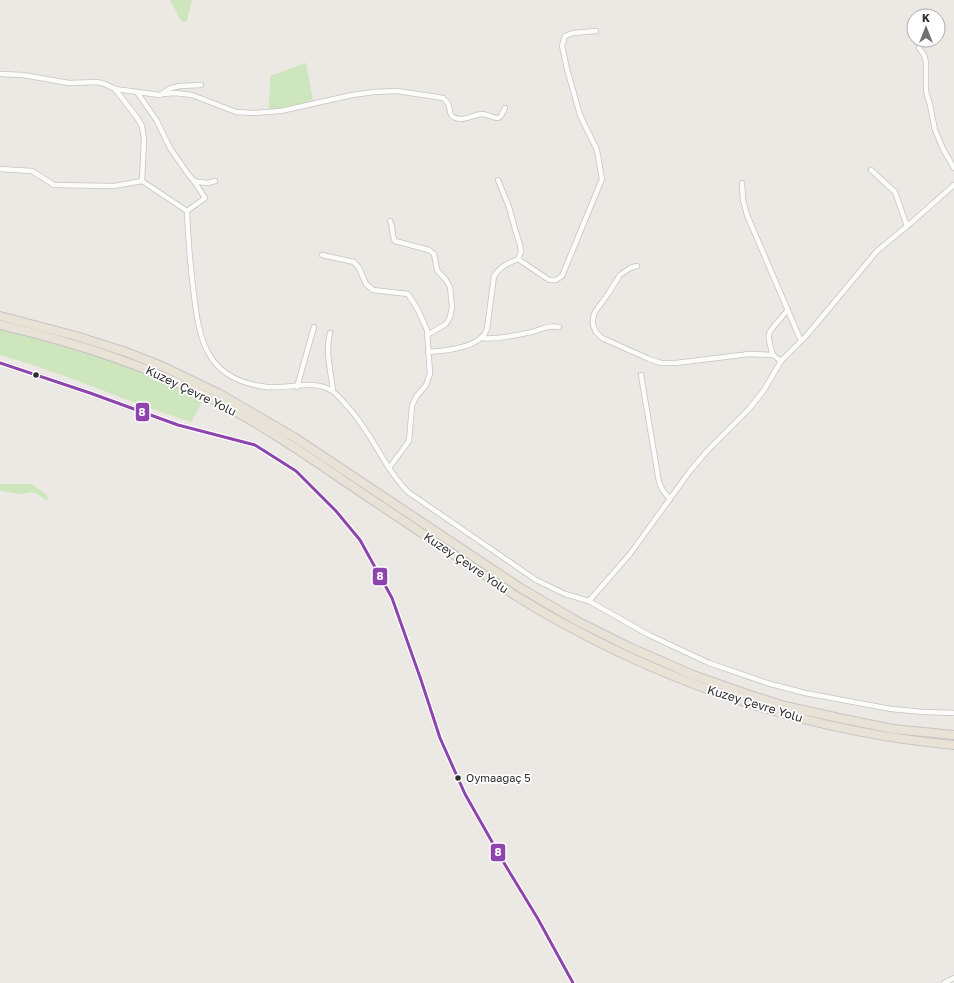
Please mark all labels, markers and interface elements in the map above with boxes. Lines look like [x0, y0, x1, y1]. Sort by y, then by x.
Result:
north arrow [906, 8, 946, 48]
text: K [922, 11, 930, 24]
street label: Kuzey Çevre Yolu [143, 362, 239, 419]
unlabelled marker [31, 370, 41, 380]
line badge: 8 [135, 402, 150, 422]
text: 8 [138, 405, 146, 418]
street label: Kuzey Çevre Yolu [421, 529, 512, 596]
line badge: 8 [372, 567, 388, 586]
text: 8 [376, 569, 384, 582]
street label: Kuzey Çevre Yolu [706, 682, 805, 725]
place label: Oymaağaç 5 [466, 771, 531, 784]
marker: Oymaağaç 5 [453, 773, 463, 783]
line badge: 8 [490, 843, 506, 862]
text: 8 [494, 845, 502, 858]

